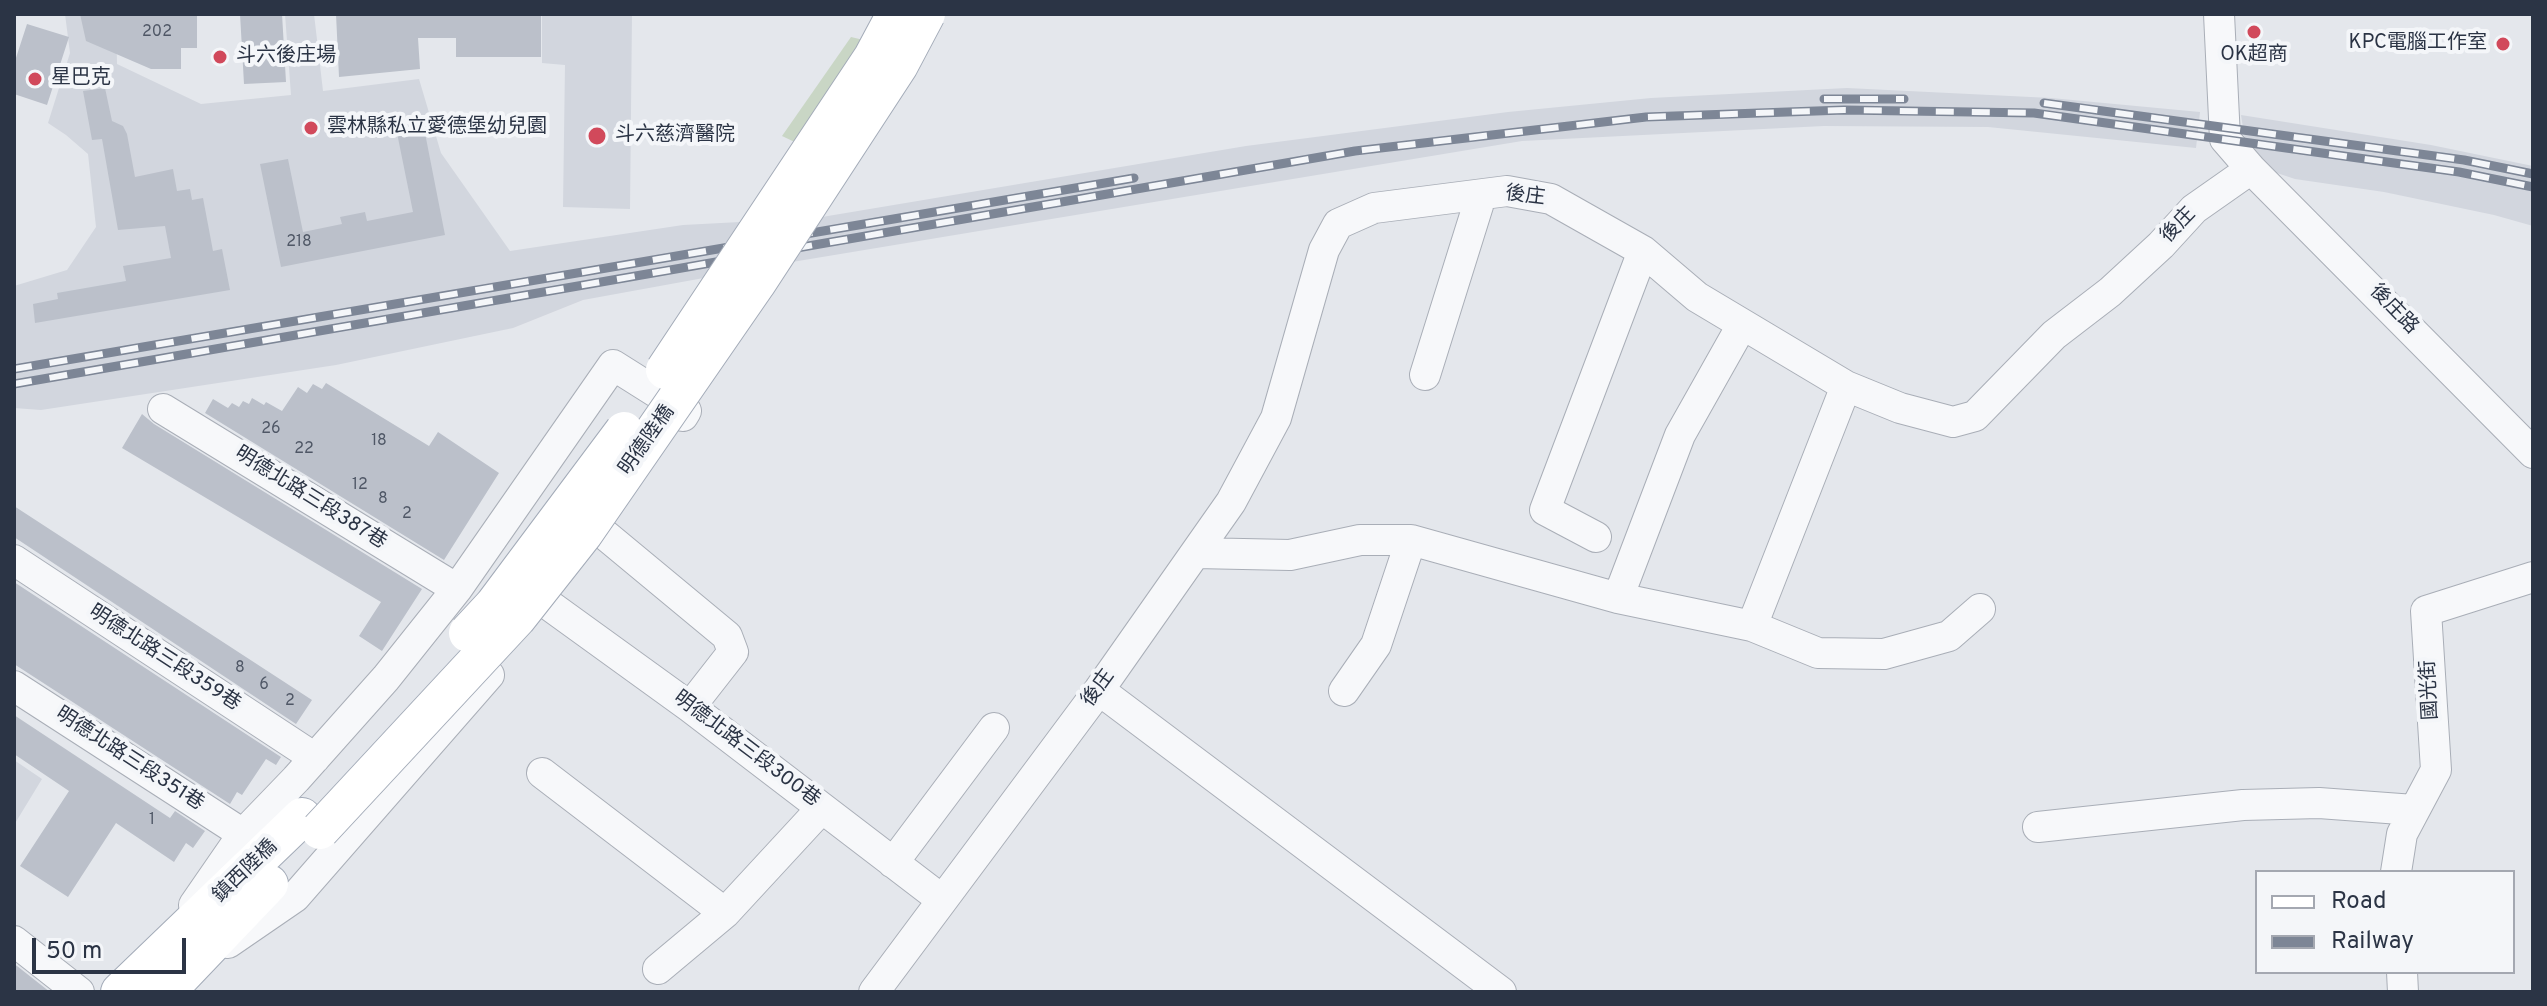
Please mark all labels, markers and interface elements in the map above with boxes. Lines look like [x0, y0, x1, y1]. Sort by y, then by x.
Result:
house number: 202 [142, 23, 172, 43]
marker: OK超商 [2245, 23, 2263, 41]
place label: KPC電腦工作室 [2348, 32, 2487, 56]
marker: KPC電腦工作室 [2494, 35, 2512, 53]
place label: OK超商 [2220, 44, 2288, 68]
place label: 斗六後庄場 [236, 45, 336, 69]
marker: 斗六後庄場 [211, 48, 229, 66]
place label: 星巴克 [51, 67, 111, 91]
marker: 星巴克 [26, 70, 44, 88]
place label: 雲林縣私立愛德堡幼兒園 [327, 116, 547, 140]
marker: 雲林縣私立愛德堡幼兒園 [302, 119, 320, 137]
place label: 斗六慈濟醫院 [615, 124, 735, 148]
marker: 斗六慈濟醫院 [586, 125, 608, 147]
street label: 後庄 [1504, 183, 1546, 211]
street label: 後庄 [2156, 203, 2202, 249]
house number: 218 [286, 233, 312, 253]
street label: 後庄路 [2364, 280, 2422, 340]
street label: 明德陸橋 [615, 401, 681, 481]
house number: 26 [261, 420, 281, 440]
house number: 18 [371, 432, 387, 452]
house number: 22 [294, 440, 314, 460]
street label: 明德北路三段387巷 [230, 443, 390, 555]
house number: 12 [352, 476, 368, 496]
house number: 8 [378, 490, 388, 510]
house number: 2 [402, 505, 412, 525]
street label: 明德北路三段359巷 [84, 601, 244, 717]
house number: 8 [235, 659, 245, 679]
street label: 國光街 [2417, 659, 2445, 721]
street label: 後庄 [1078, 666, 1120, 712]
house number: 6 [259, 676, 269, 696]
street label: 明德北路三段300巷 [668, 687, 824, 813]
house number: 2 [285, 692, 295, 712]
street label: 明德北路三段351巷 [50, 703, 208, 817]
house number: 1 [149, 811, 155, 831]
street label: 鎮西陸橋 [209, 836, 283, 908]
legend [2255, 870, 2515, 974]
text: Road [2331, 887, 2387, 917]
scale bar [36, 922, 190, 972]
text: Railway [2331, 927, 2414, 957]
text: 50 m [46, 937, 102, 967]

